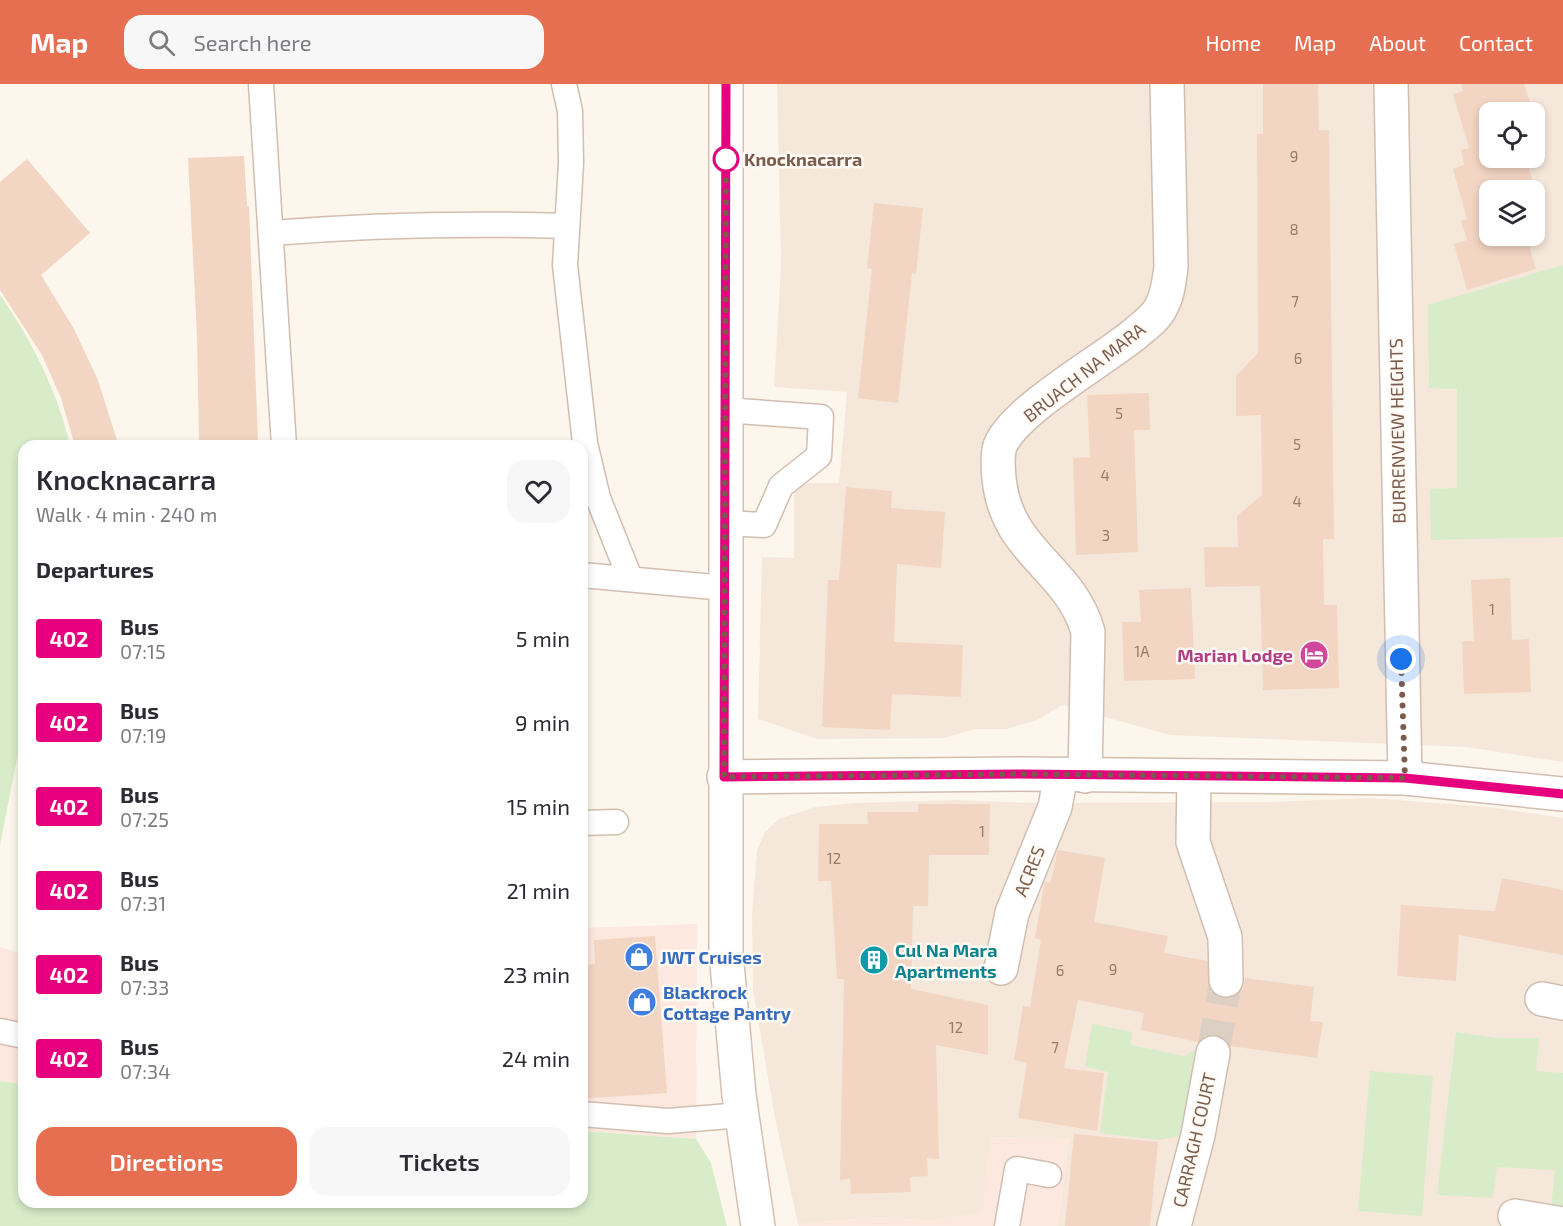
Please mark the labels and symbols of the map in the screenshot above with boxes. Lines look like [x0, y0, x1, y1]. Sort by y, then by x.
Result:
marker: Knocknacarra [713, 146, 739, 172]
house number: 9 [1290, 147, 1298, 165]
place label: Knocknacarra [744, 148, 862, 170]
house number: 8 [1289, 220, 1299, 238]
house number: 7 [1291, 292, 1299, 310]
street label: BRUACH NA MARA [1019, 317, 1150, 426]
street label: BURRENVIEW HEIGHTS [1384, 338, 1410, 524]
house number: 6 [1294, 349, 1302, 367]
house number: 5 [1115, 404, 1123, 422]
house number: 5 [1293, 435, 1301, 453]
house number: 4 [1100, 466, 1110, 484]
house number: 4 [1292, 492, 1302, 510]
house number: 3 [1102, 526, 1110, 544]
house number: 1 [1489, 600, 1495, 618]
hotel icon: Marian Lodge [1298, 639, 1330, 671]
house number: 1A [1134, 642, 1150, 660]
place label: Marian Lodge [1177, 644, 1293, 666]
your location [1386, 644, 1416, 674]
house number: 1 [979, 822, 985, 840]
street label: ACRES [1009, 842, 1049, 900]
house number: 12 [827, 849, 841, 867]
place label: Cul Na Mara Apartments [895, 939, 997, 982]
shop icon: JWT Cruises [623, 941, 655, 973]
building icon: Cul Na Mara Apartments [858, 944, 890, 976]
place label: JWT Cruises [660, 946, 762, 968]
house number: 9 [1109, 960, 1117, 978]
house number: 6 [1056, 961, 1064, 979]
place label: Blackrock Cottage Pantry [663, 981, 792, 1024]
shop icon: Blackrock Cottage Pantry [626, 986, 658, 1018]
house number: 12 [949, 1018, 963, 1036]
house number: 7 [1051, 1038, 1059, 1056]
street label: CARRAGH COURT [1168, 1070, 1220, 1210]

